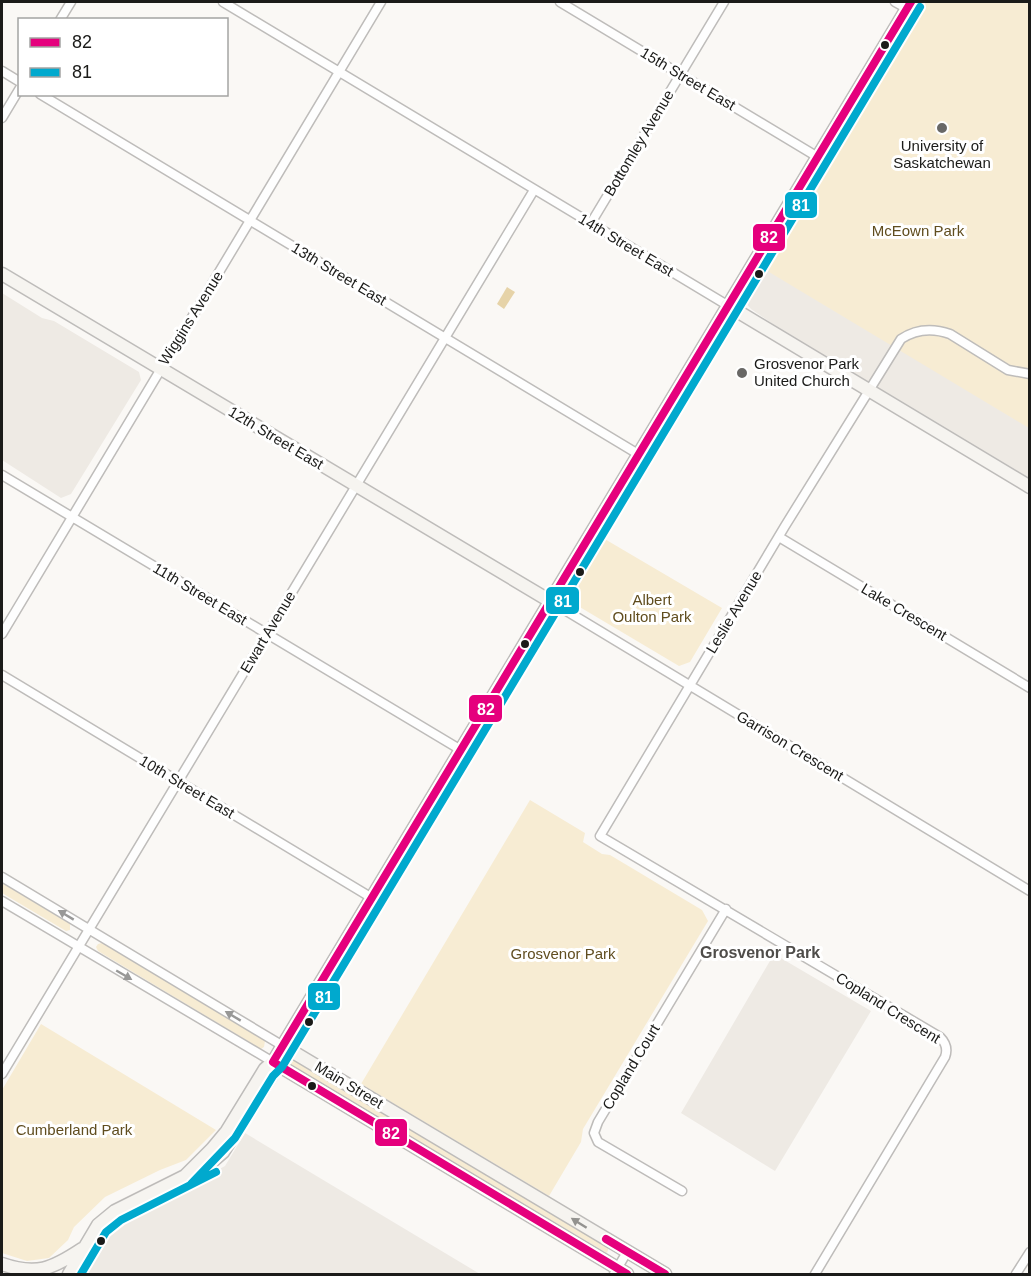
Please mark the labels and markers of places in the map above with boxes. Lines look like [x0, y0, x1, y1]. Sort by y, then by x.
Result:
unlabelled marker [879, 39, 891, 51]
marker: University of Saskatchewan [935, 121, 949, 135]
place label: University of Saskatchewan [893, 137, 991, 171]
unlabelled marker [753, 268, 765, 280]
place label: Grosvenor Park United Church [754, 355, 860, 389]
marker: Grosvenor Park United Church [735, 366, 749, 380]
unlabelled marker [574, 566, 586, 578]
unlabelled marker [519, 638, 531, 650]
unlabelled marker [303, 1016, 315, 1028]
unlabelled marker [306, 1080, 318, 1092]
unlabelled marker [95, 1235, 107, 1247]

